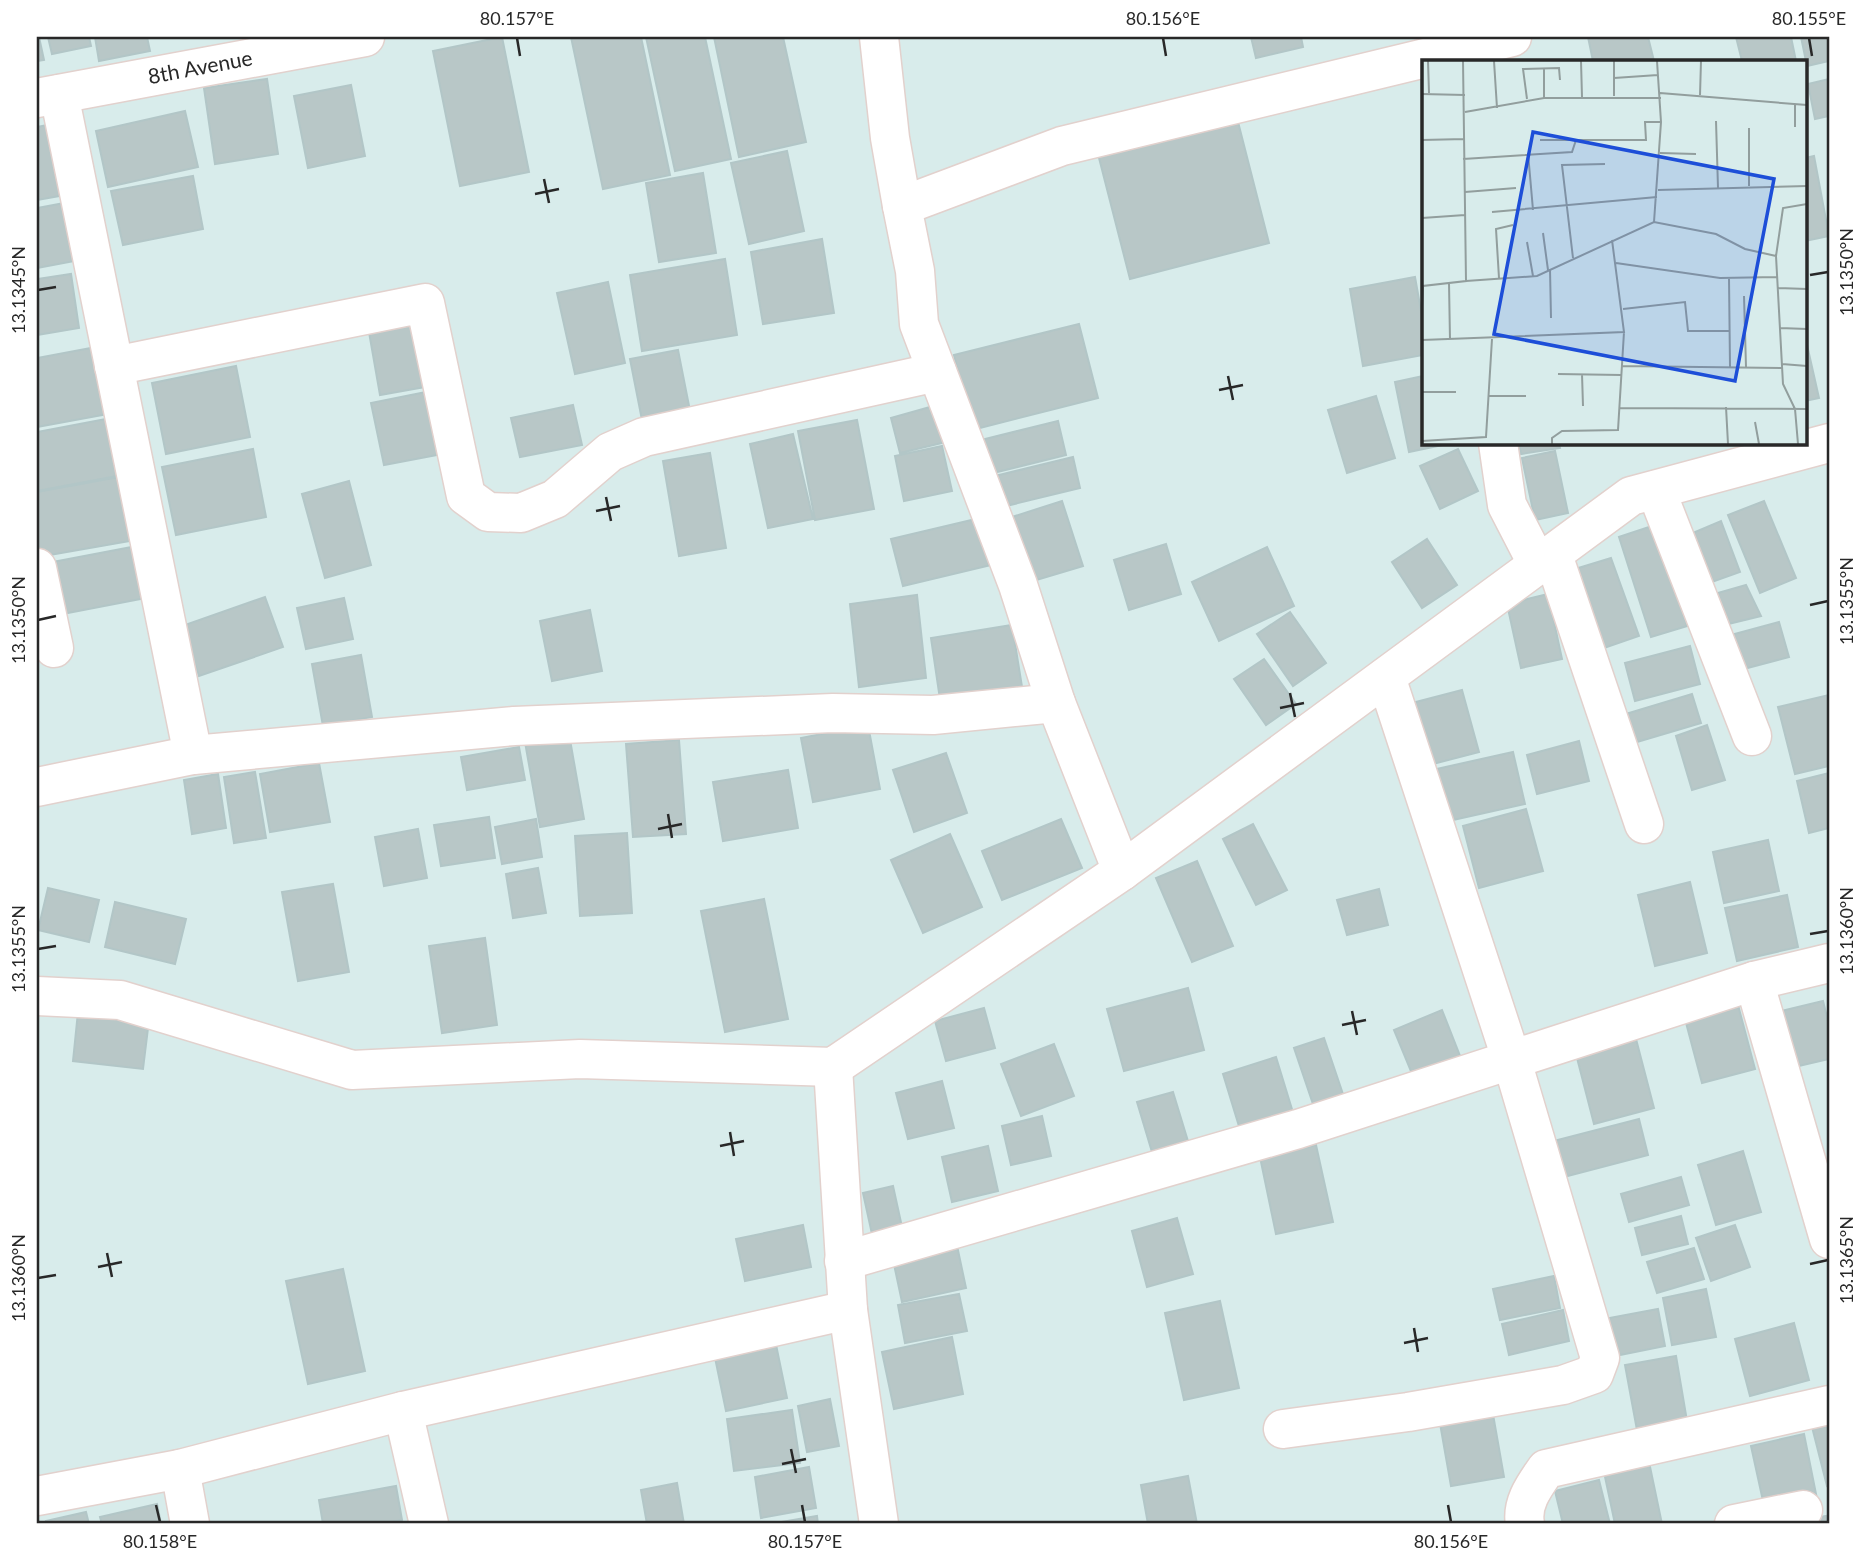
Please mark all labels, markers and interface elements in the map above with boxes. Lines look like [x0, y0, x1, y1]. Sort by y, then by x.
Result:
text: 80.157°E [480, 7, 554, 29]
text: 80.156°E [1126, 7, 1200, 29]
text: 80.155°E [1772, 7, 1846, 29]
street label: 8th Avenue [146, 44, 254, 88]
inset map [1422, 60, 1806, 444]
text: 13.1350°N [1835, 228, 1857, 316]
text: 13.1345°N [7, 246, 29, 334]
text: 13.1355°N [1835, 557, 1857, 645]
text: 13.1350°N [7, 576, 29, 664]
text: 13.1360°N [1835, 887, 1857, 975]
text: 13.1355°N [7, 905, 29, 993]
text: 13.1365°N [1835, 1216, 1857, 1304]
text: 13.1360°N [7, 1234, 29, 1322]
text: 80.158°E [123, 1530, 197, 1552]
text: 80.157°E [768, 1530, 842, 1552]
text: 80.156°E [1414, 1530, 1488, 1552]

